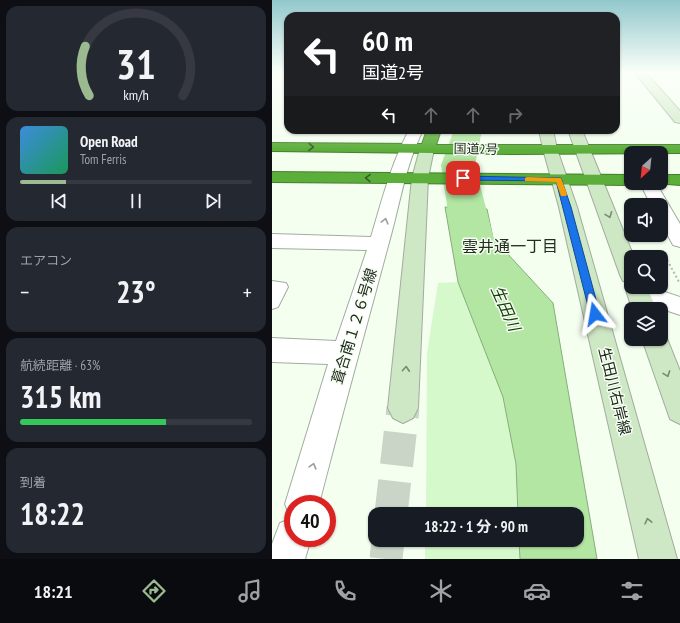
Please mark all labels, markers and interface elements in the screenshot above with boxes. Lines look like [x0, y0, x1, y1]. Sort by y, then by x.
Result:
text: 60 m [362, 22, 413, 59]
icon: left [296, 28, 348, 80]
text: 31 [116, 37, 156, 90]
text: 国道2号 [362, 61, 424, 84]
text: km/h [123, 85, 149, 104]
icon: left [378, 104, 400, 126]
icon: ahead [420, 104, 442, 126]
icon: ahead [462, 104, 484, 126]
icon: right [504, 104, 526, 126]
text: Open Road [80, 132, 138, 151]
street label: 国道2号 [453, 140, 499, 158]
one-way arrow [308, 143, 314, 151]
north arrow [624, 146, 668, 190]
map controls [624, 146, 668, 346]
text: Tom Ferris [80, 151, 126, 168]
pin [446, 161, 480, 195]
icon: arrive [452, 167, 474, 189]
one-way arrow [365, 174, 371, 182]
icon: previous [48, 190, 70, 212]
icon: pause [125, 190, 147, 212]
icon: next [202, 190, 224, 212]
button: sound [624, 198, 668, 242]
one-way arrow [604, 212, 612, 219]
one-way arrow [380, 218, 389, 225]
district label: 雲井通一丁目 [462, 236, 558, 256]
button: search [624, 250, 668, 294]
text: エアコン [20, 252, 72, 269]
street label: 葺合南１２６号線 [327, 266, 381, 386]
text: 23° [116, 272, 156, 311]
text: − [20, 278, 29, 306]
text: + [243, 278, 252, 306]
water label: 生田川 [487, 282, 526, 336]
position arrow [574, 293, 616, 335]
button: layers [624, 302, 668, 346]
street label: 生田川右岸線 [595, 345, 635, 437]
text: 航続距離 · 63% [20, 357, 100, 374]
one-way arrow [401, 366, 410, 372]
one-way arrow [663, 370, 671, 377]
text: 315 km [20, 377, 101, 416]
one-way arrow [308, 463, 316, 470]
text: 到着 [20, 474, 46, 491]
text: 18:22 [20, 494, 85, 533]
speed limit sign: 40 [284, 495, 336, 547]
text: 18:22 · 1 分 · 90 m [424, 517, 528, 536]
one-way arrow [644, 518, 653, 525]
icon: directions [140, 577, 168, 605]
icon: music [236, 577, 264, 605]
icon: phone [331, 577, 359, 605]
icon: climate [427, 577, 455, 605]
icon: car [523, 577, 551, 605]
icon: filters [618, 577, 646, 605]
text: 18:21 [34, 580, 73, 603]

